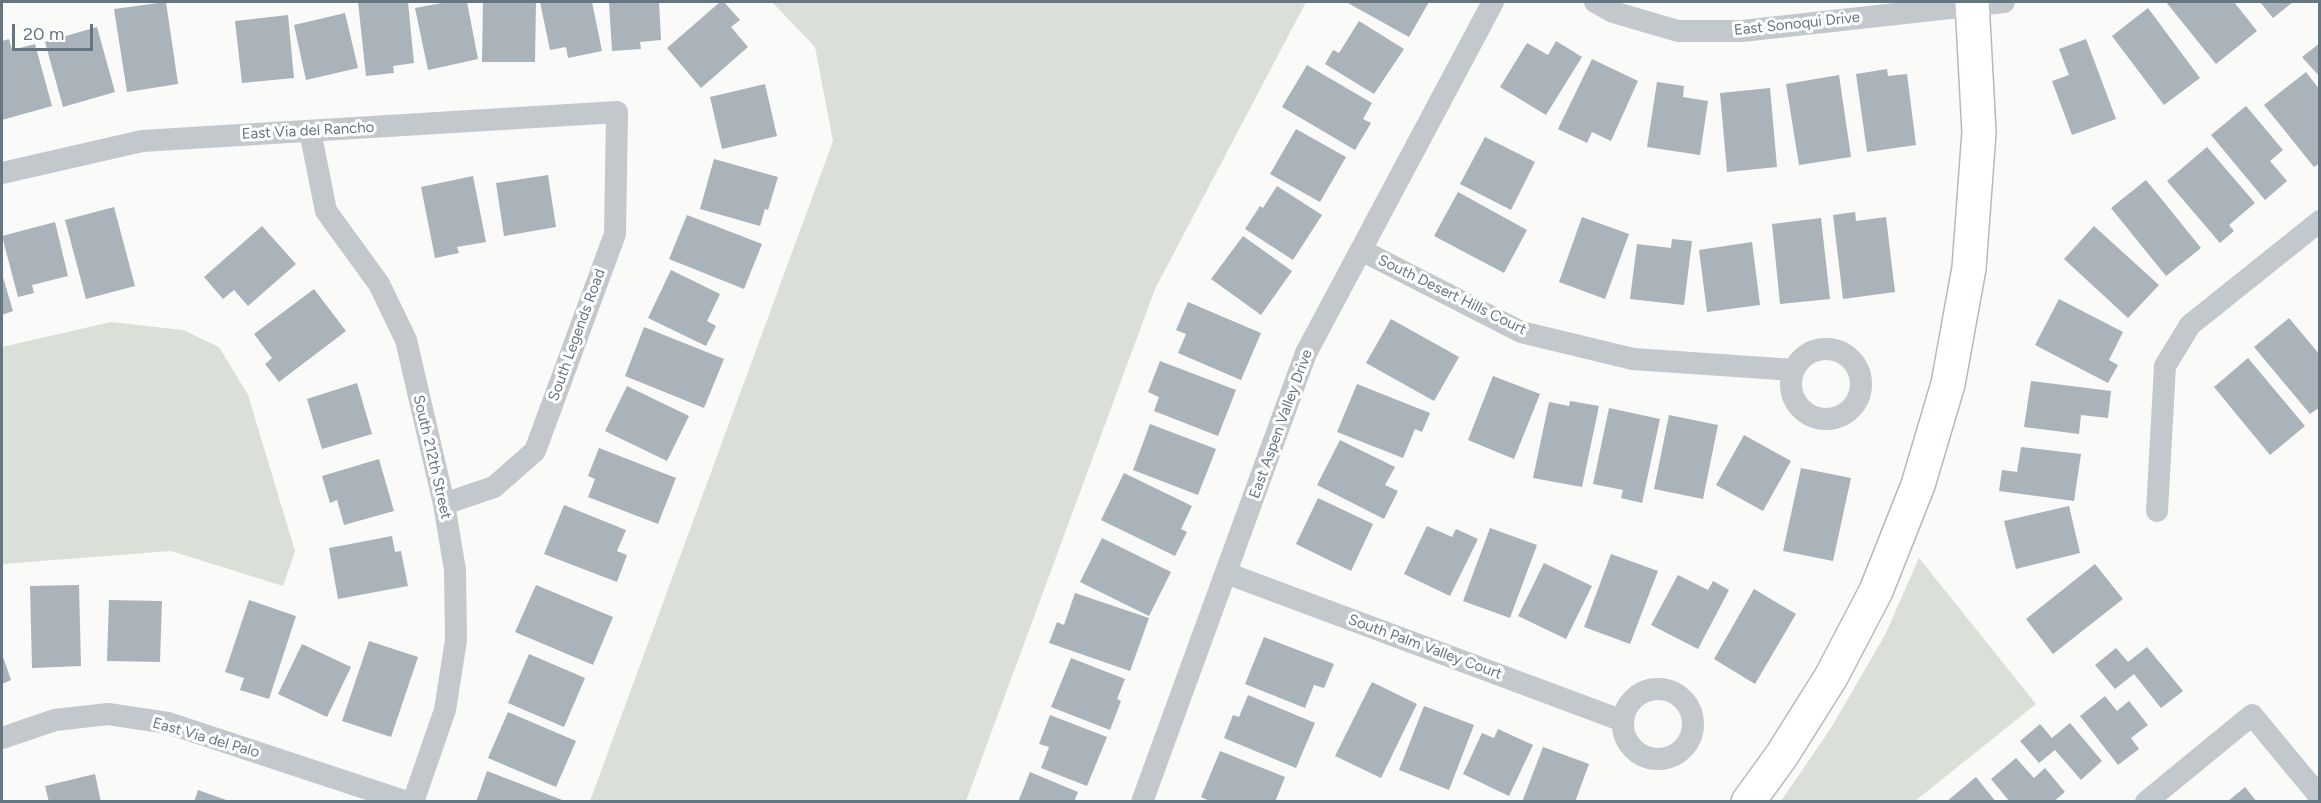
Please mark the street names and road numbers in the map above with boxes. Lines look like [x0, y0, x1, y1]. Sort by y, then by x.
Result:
street label: East Sonoqui Drive [1733, 8, 1861, 40]
street label: East Via del Rancho [241, 119, 375, 143]
street label: South Desert Hills Court [1375, 251, 1529, 339]
street label: South Legends Road [545, 266, 609, 404]
street label: East Aspen Valley Drive [1246, 347, 1316, 501]
street label: South 212th Street [409, 393, 455, 521]
street label: South Palm Valley Court [1346, 611, 1504, 683]
street label: East Via del Palo [151, 714, 261, 762]

